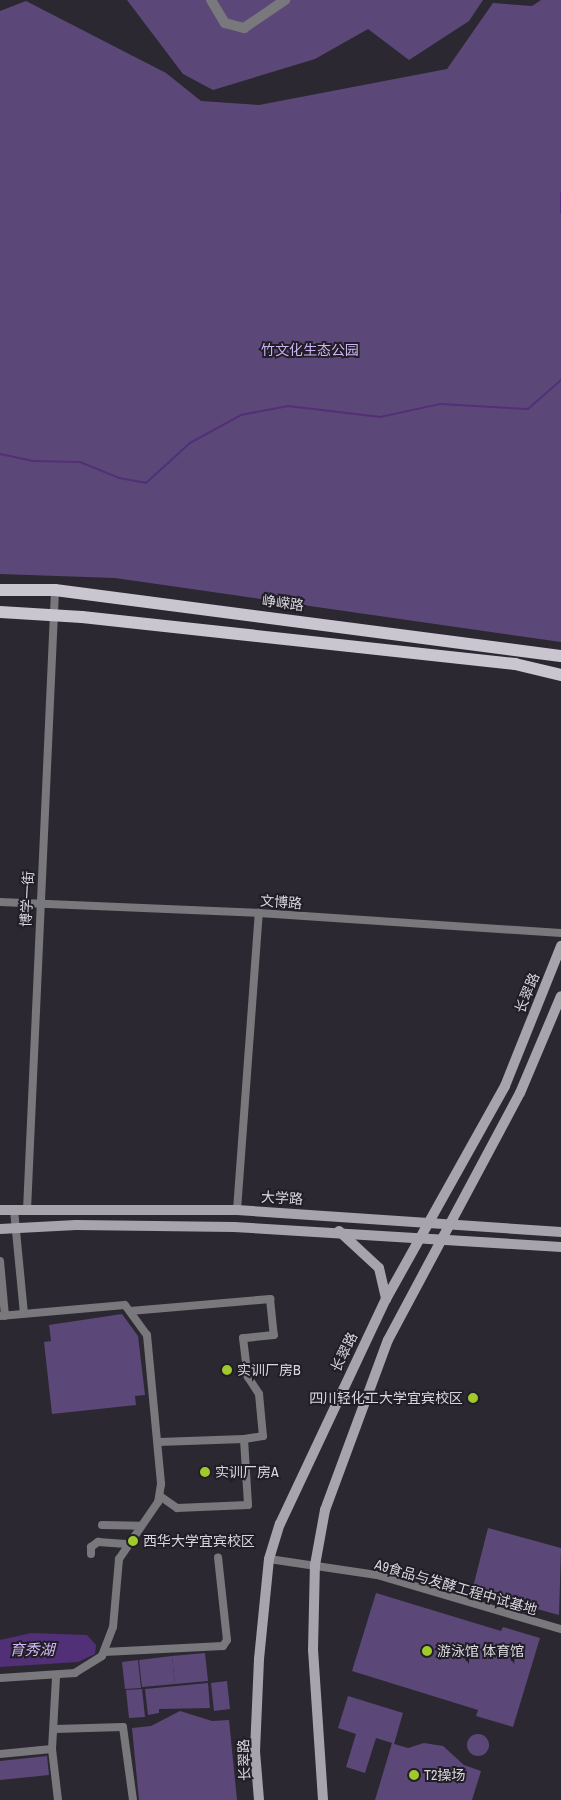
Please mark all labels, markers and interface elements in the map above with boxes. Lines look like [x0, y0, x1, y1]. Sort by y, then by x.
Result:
park label: 竹文化生态公园 [261, 342, 359, 358]
street label: 峥嵘路 [261, 592, 305, 614]
street label: 博学一街 [17, 871, 37, 927]
street label: 文博路 [259, 892, 303, 912]
street label: 长翠路 [511, 970, 543, 1016]
street label: 大学路 [261, 1189, 303, 1207]
street label: 长翠路 [327, 1329, 361, 1375]
place label: 实训厂房B [237, 1362, 301, 1378]
marker: 实训厂房B [221, 1364, 233, 1376]
place label: 四川轻化工大学宜宾校区 [309, 1390, 463, 1406]
marker: 四川轻化工大学宜宾校区 [467, 1392, 479, 1404]
place label: 实训厂房A [215, 1464, 279, 1480]
marker: 实训厂房A [199, 1466, 211, 1478]
place label: 西华大学宜宾校区 [143, 1533, 255, 1549]
marker: 西华大学宜宾校区 [127, 1535, 139, 1547]
street label: A9食品与发酵工程中试基地 [373, 1556, 539, 1618]
water label: 育秀湖 [10, 1641, 54, 1659]
place label: 游泳馆 体育馆 [437, 1643, 524, 1659]
marker: 游泳馆 体育馆 [421, 1645, 433, 1657]
street label: 长翠路 [235, 1739, 253, 1781]
place label: T2操场 [424, 1767, 465, 1783]
marker: T2操场 [408, 1769, 420, 1781]

